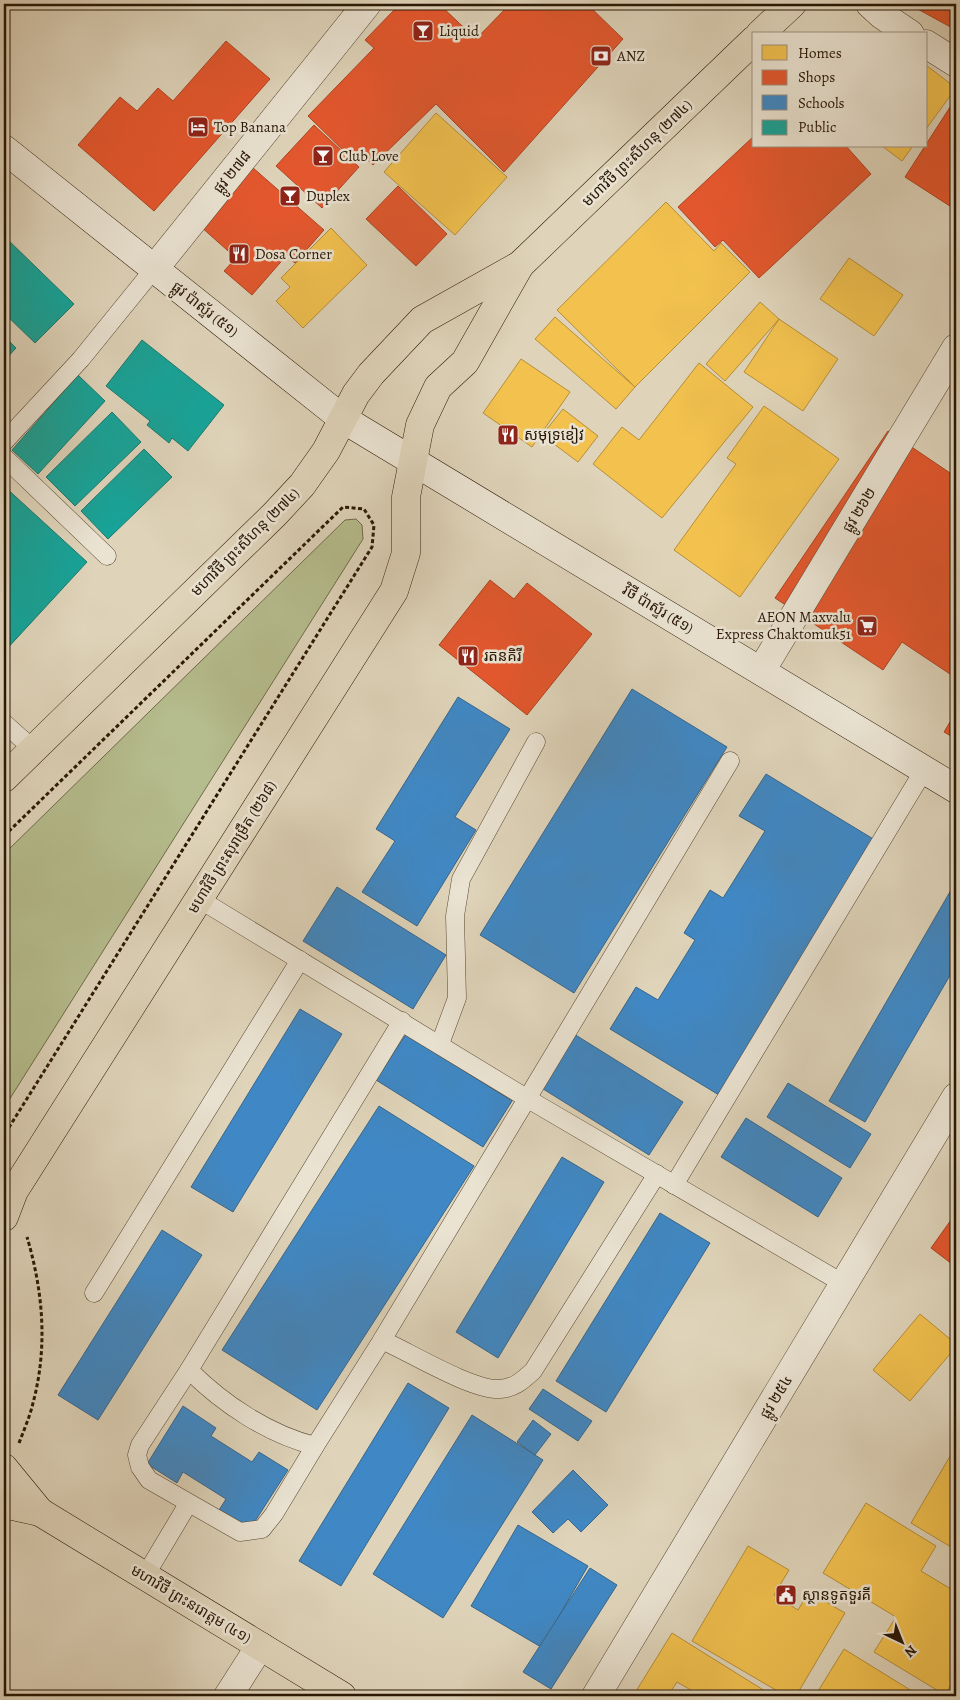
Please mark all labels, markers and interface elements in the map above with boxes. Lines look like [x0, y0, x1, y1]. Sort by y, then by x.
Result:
bar icon: Liquid [411, 19, 435, 43]
place label: Liquid [439, 21, 480, 41]
legend [752, 32, 928, 148]
text: Homes [798, 43, 842, 63]
bank icon: ANZ [589, 44, 613, 68]
place label: ANZ [616, 46, 645, 66]
text: Shops [798, 67, 835, 87]
text: Schools [798, 93, 845, 113]
street label: មហាវិថី ព្រះសីហនុ (២៧៤) [578, 95, 696, 211]
hotel icon: Top Banana [186, 115, 210, 139]
place label: Top Banana [214, 117, 286, 137]
text: Public [798, 117, 836, 137]
bar icon: Club Love [311, 144, 335, 168]
street label: ផ្លូវ ២៧៨ [209, 146, 258, 200]
place label: Club Love [339, 146, 399, 166]
bar icon: Duplex [278, 184, 302, 208]
place label: Duplex [306, 186, 350, 206]
restaurant icon: Dosa Corner [227, 242, 251, 266]
place label: Dosa Corner [255, 244, 332, 264]
street label: ផ្លូវ ប៉ាស្ទ័រ (៥១) [165, 277, 243, 344]
restaurant icon: សមុទ្រខៀវ [496, 423, 520, 447]
place label: សមុទ្រខៀវ [524, 425, 584, 445]
street label: មហាវិថី ព្រះសីហនុ (២៧៤) [186, 483, 304, 601]
street label: ផ្លូវ ២៦២ [838, 484, 883, 538]
street label: វិថី ប៉ាស្ទ័រ (៥១) [619, 580, 697, 638]
place label: AEON Maxvalu Express Chaktomuk51 [716, 607, 852, 644]
supermarket icon: AEON Maxvalu Express Chaktomuk51 [855, 614, 879, 638]
restaurant icon: រតនគិរី [456, 644, 480, 668]
place label: រតនគិរី [484, 646, 522, 666]
street label: មហាវិថី ព្រះសុរាម្រឹត (២៦៨) [183, 777, 281, 917]
street label: ផ្លូវ ២៥៤ [755, 1371, 800, 1424]
street label: មហាវិថី ព្រះនរោត្តម (៤១) [127, 1560, 255, 1648]
public building icon: ស្ថានទូតទួរគី [774, 1583, 798, 1607]
place label: ស្ថានទូតទួរគី [802, 1585, 871, 1605]
north arrow [878, 1618, 928, 1668]
text: N [900, 1641, 921, 1662]

